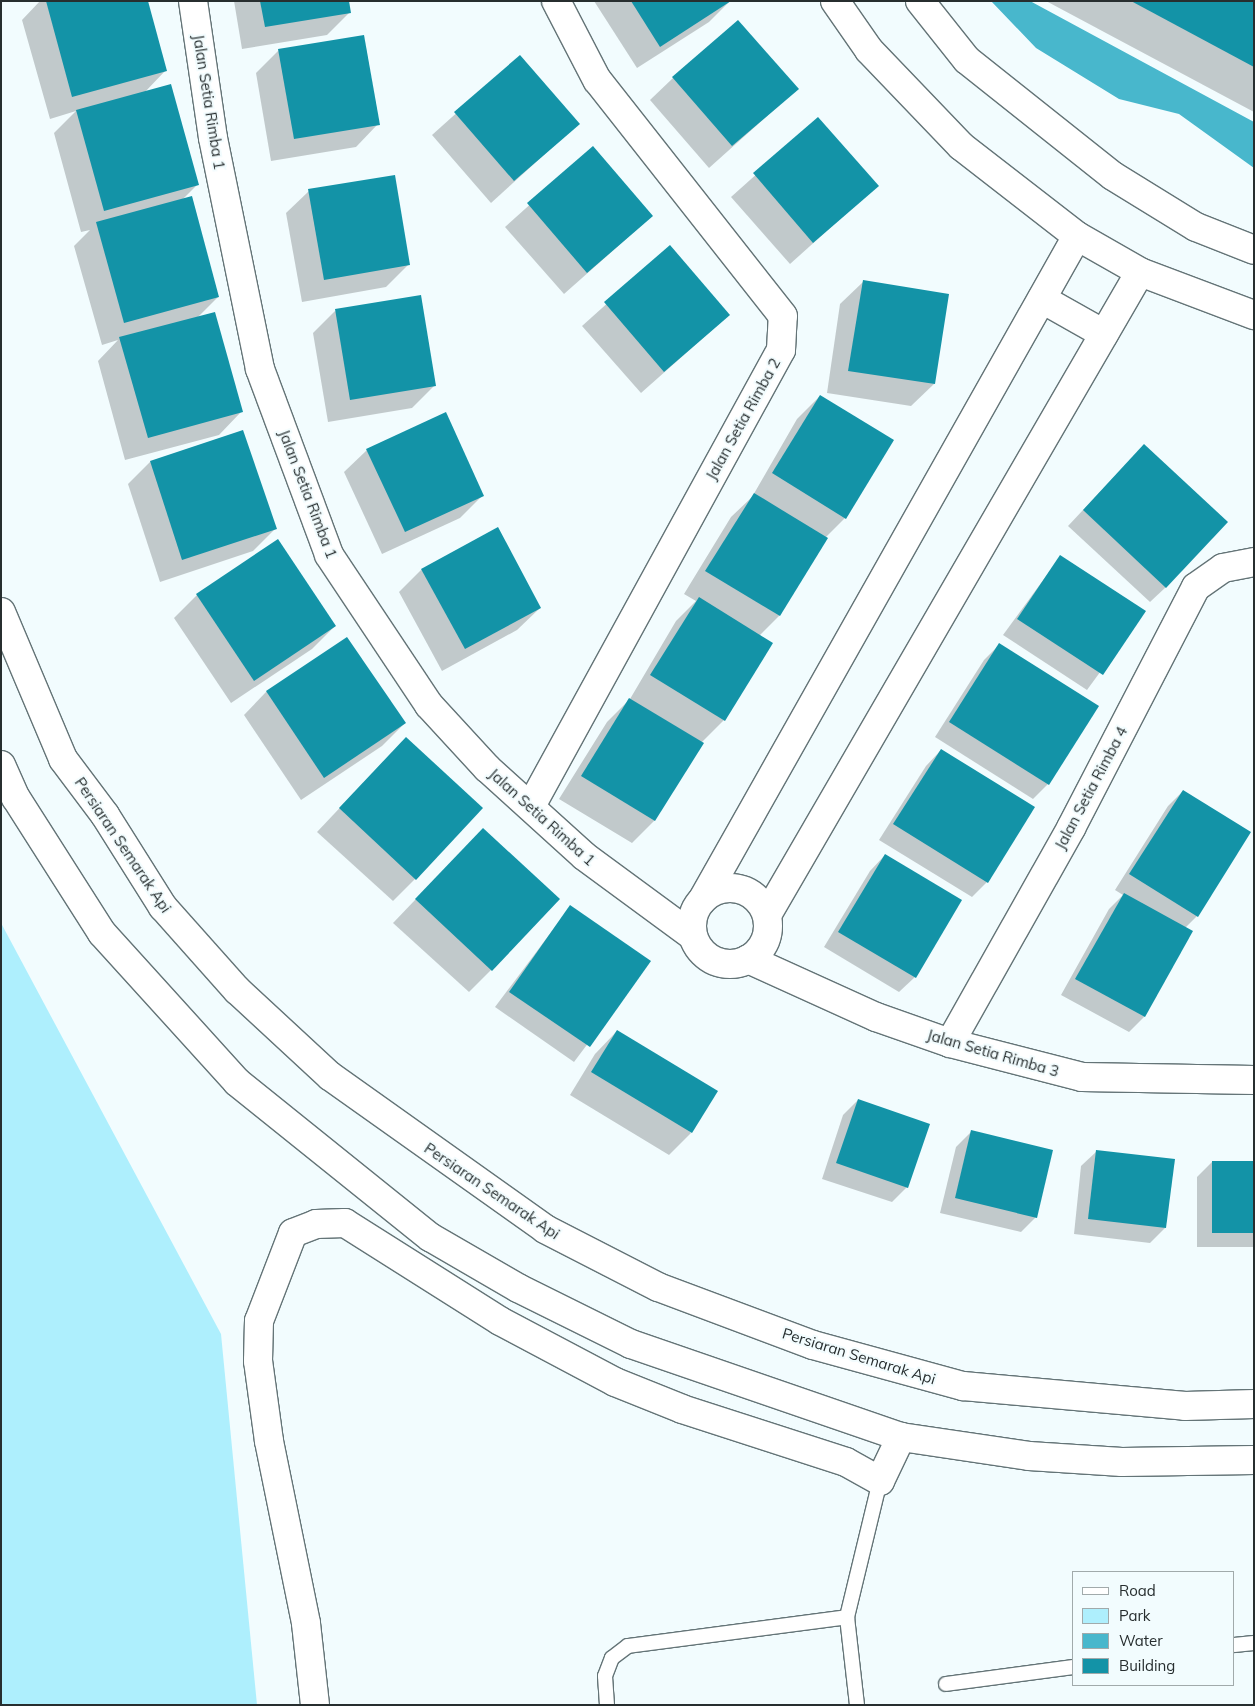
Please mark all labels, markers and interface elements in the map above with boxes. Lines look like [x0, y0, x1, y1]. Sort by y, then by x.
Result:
street label: Jalan Setia Rimba 1 [189, 33, 229, 171]
street label: Jalan Setia Rimba 2 [702, 355, 784, 483]
street label: Jalan Setia Rimba 1 [275, 427, 341, 561]
street label: Jalan Setia Rimba 4 [1051, 724, 1131, 852]
street label: Jalan Setia Rimba 1 [485, 765, 599, 869]
street label: Persiaran Semarak Api [71, 774, 175, 916]
street label: Jalan Setia Rimba 3 [925, 1026, 1061, 1080]
street label: Persiaran Semarak Api [421, 1139, 563, 1243]
street label: Persiaran Semarak Api [780, 1324, 938, 1388]
legend [1072, 1571, 1235, 1686]
text: Road [1119, 1581, 1156, 1600]
text: Park [1119, 1606, 1151, 1625]
text: Water [1119, 1631, 1163, 1650]
text: Building [1119, 1656, 1175, 1675]

